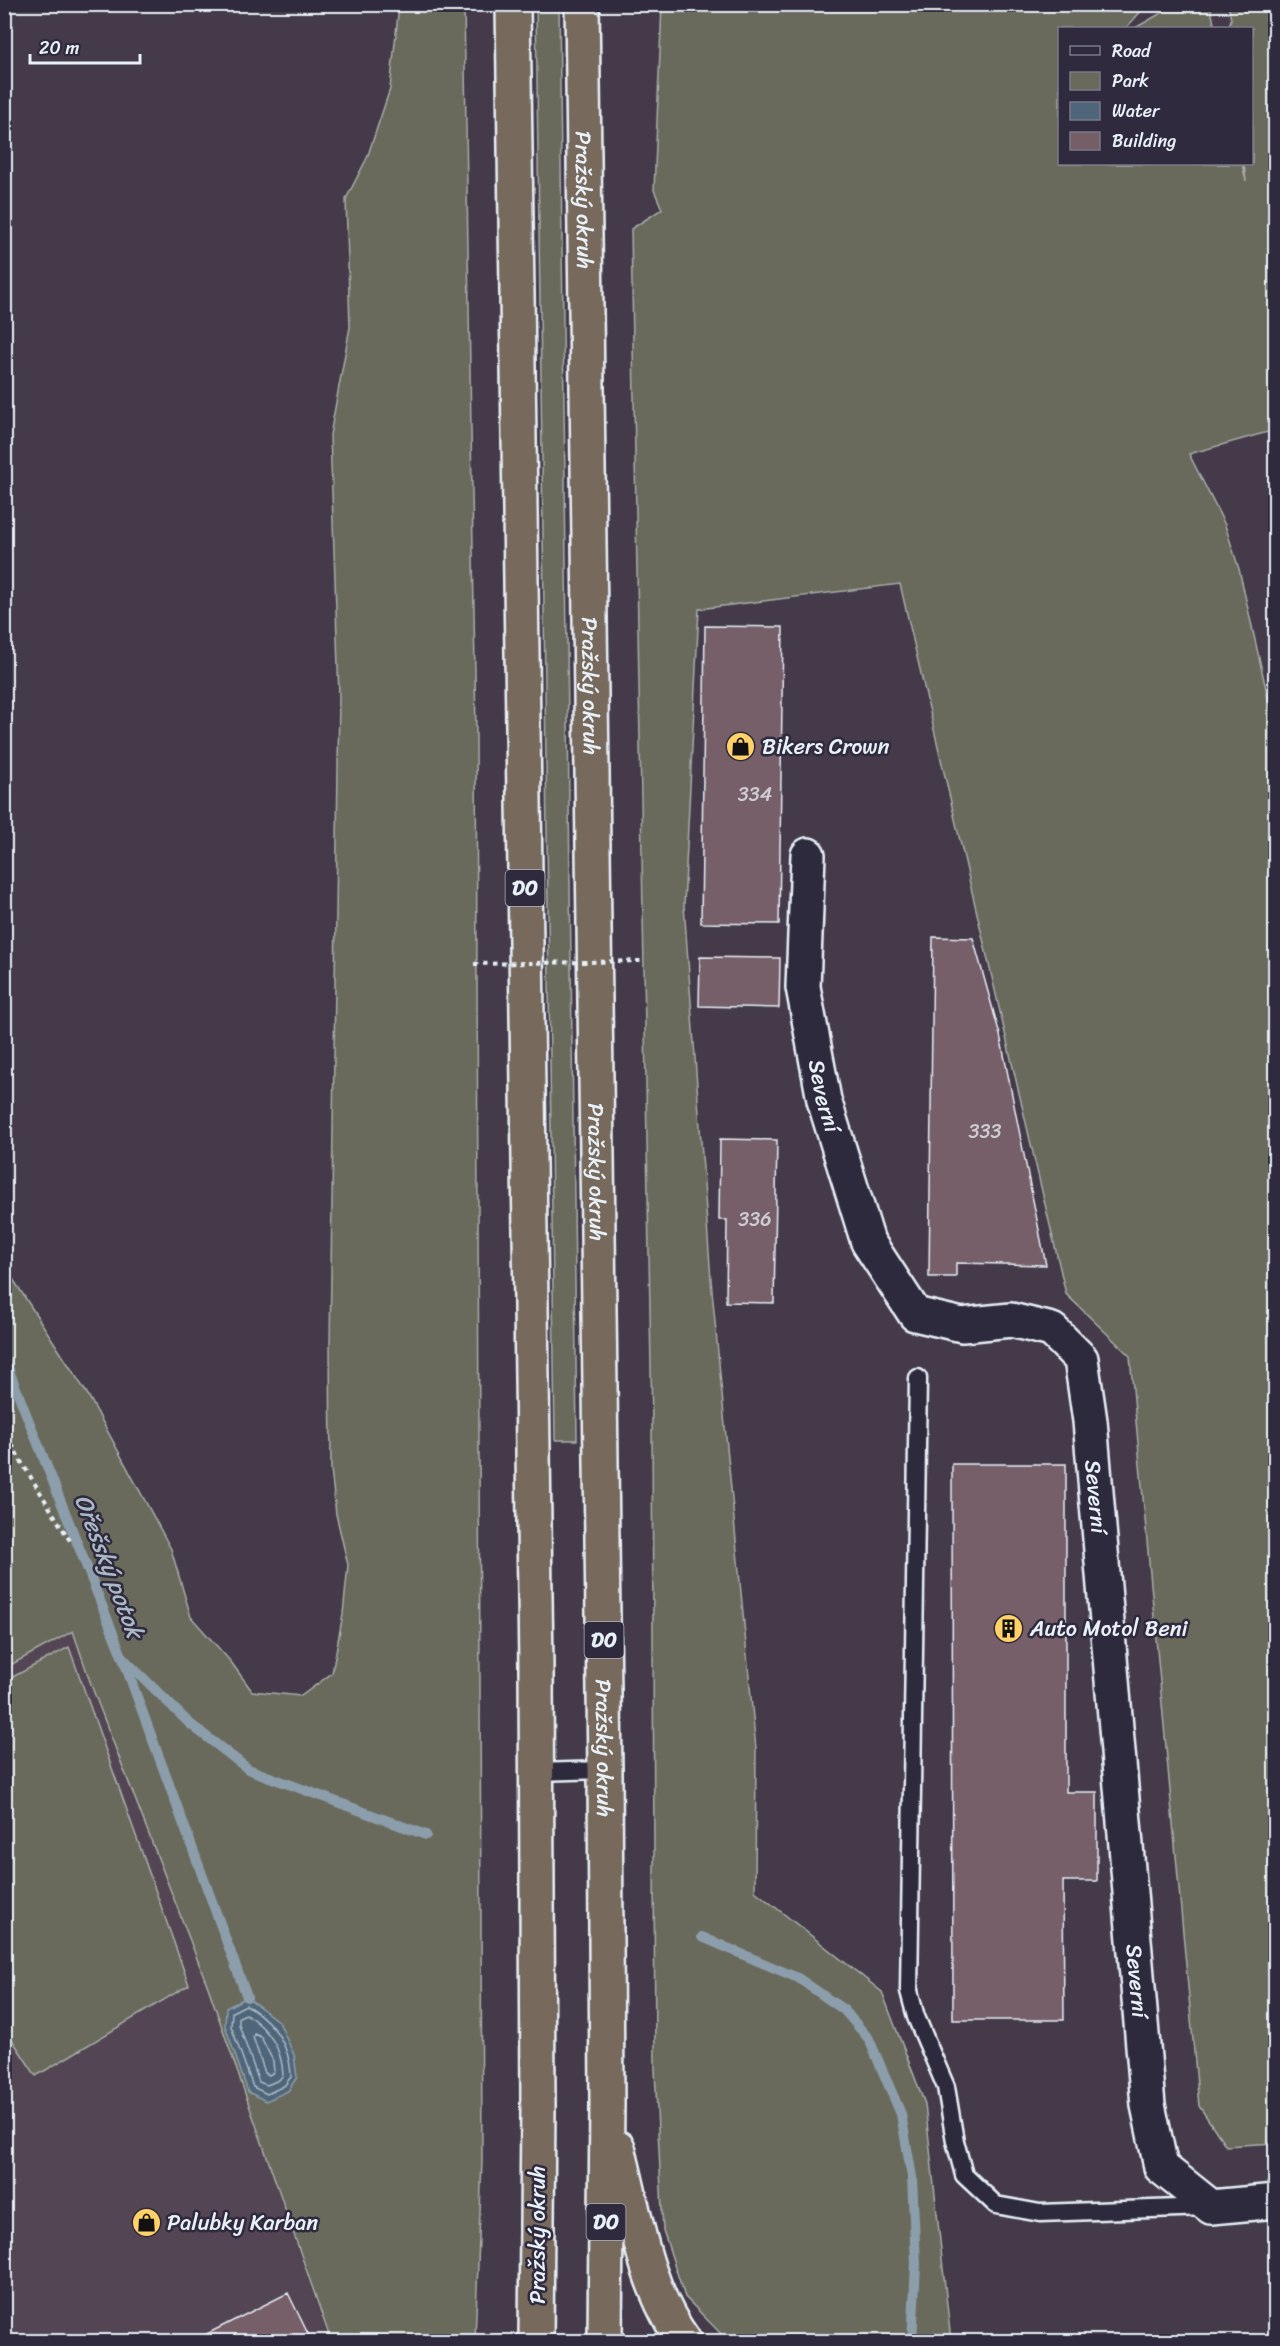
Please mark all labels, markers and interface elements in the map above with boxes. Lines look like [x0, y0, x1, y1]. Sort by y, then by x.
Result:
scale bar [30, 27, 140, 65]
legend [1058, 27, 1253, 165]
text: 20 m [39, 32, 79, 64]
text: Road [1112, 35, 1152, 67]
text: Park [1112, 65, 1149, 97]
text: Water [1112, 95, 1161, 127]
text: Building [1112, 125, 1176, 157]
street label: Pražský okruh [564, 131, 604, 269]
street label: Pražský okruh [570, 617, 611, 755]
place label: Bikers Crown [762, 727, 890, 766]
shop icon: Bikers Crown [725, 730, 757, 762]
house number: 334 [738, 777, 772, 812]
road number: D0 [506, 870, 544, 906]
street label: Severní [797, 1056, 853, 1140]
street label: Pražský okruh [576, 1103, 617, 1241]
house number: 333 [969, 1114, 1001, 1149]
house number: 336 [738, 1202, 772, 1237]
street label: Severní [1073, 1458, 1119, 1538]
water label: Ořešský potok [62, 1488, 157, 1647]
place label: Auto Motol Beni [1029, 1609, 1189, 1648]
building icon: Auto Motol Beni [993, 1612, 1025, 1644]
road number: D0 [584, 1622, 624, 1658]
street label: Pražský okruh [584, 1679, 624, 1817]
street label: Severní [1114, 1943, 1160, 2022]
street label: Pražský okruh [518, 2166, 557, 2304]
place label: Palubky Karban [167, 2203, 318, 2242]
road number: D0 [586, 2204, 626, 2240]
shop icon: Palubky Karban [130, 2206, 162, 2238]

